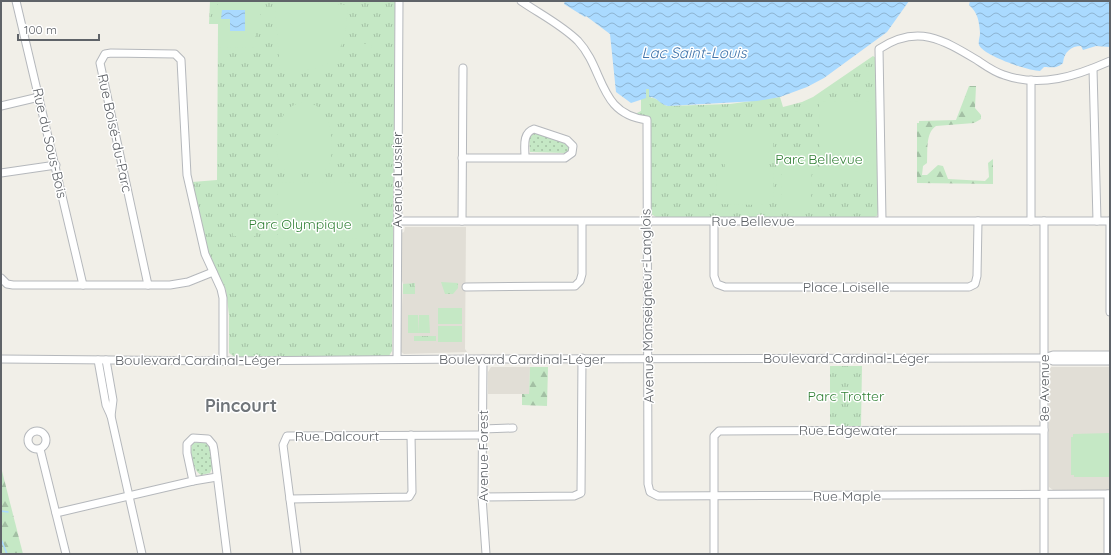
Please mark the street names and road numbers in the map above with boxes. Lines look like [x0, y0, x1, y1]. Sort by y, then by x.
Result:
street label: Rue Boisé-du-Parc [94, 72, 136, 194]
street label: Rue du Sous-Bois [29, 86, 71, 200]
street label: Avenue Lussier [388, 131, 406, 228]
street label: Avenue Monseigneur-Langlois [636, 208, 658, 404]
street label: Rue Bellevue [711, 212, 795, 230]
street label: Place Loiselle [803, 278, 889, 296]
street label: Boulevard Cardinal-Léger [763, 349, 930, 367]
street label: Boulevard Cardinal-Léger [439, 350, 606, 368]
street label: Boulevard Cardinal-Léger [115, 351, 282, 369]
street label: 8e Avenue [1035, 354, 1053, 422]
street label: Avenue Forest [474, 410, 492, 502]
street label: Rue Edgewater [799, 421, 898, 439]
street label: Rue Dalcourt [295, 427, 379, 445]
street label: Rue Maple [813, 487, 881, 505]

